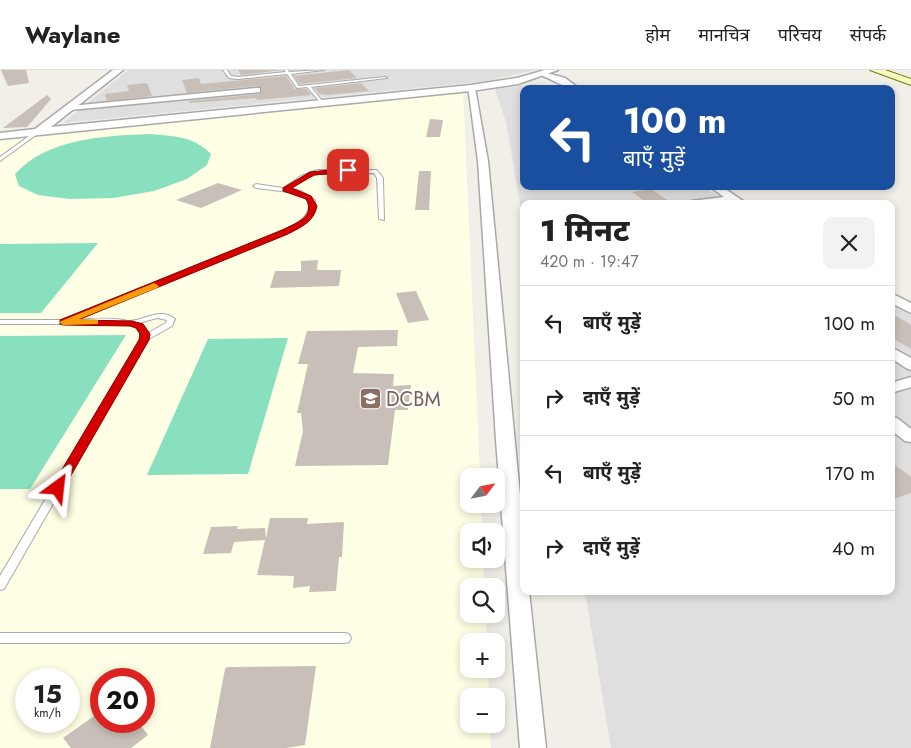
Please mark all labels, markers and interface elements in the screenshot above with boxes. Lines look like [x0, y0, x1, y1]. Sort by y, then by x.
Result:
text: Waylane [25, 17, 120, 52]
text: होम [645, 22, 670, 48]
text: मानचित्र [698, 22, 750, 48]
text: परिचय [778, 22, 822, 48]
text: संपर्क [850, 22, 886, 48]
text: 100 m [623, 96, 726, 146]
icon: left [540, 105, 605, 170]
text: बाएँ मुड़ें [623, 142, 685, 174]
pin [327, 149, 369, 191]
icon: arrive [334, 156, 362, 184]
text: 1 मिनट [540, 209, 629, 252]
button: close [823, 217, 875, 269]
text: 420 m · 19:47 [540, 250, 639, 273]
icon: left [540, 309, 568, 337]
text: बाएँ मुड़ें [583, 309, 641, 336]
text: 100 m [823, 310, 875, 337]
icon: right [540, 384, 568, 412]
text: दाएँ मुड़ें [583, 384, 640, 411]
place label: DCBM [386, 385, 441, 414]
text: 50 m [832, 385, 875, 412]
school or university icon: DCBM [358, 387, 382, 411]
icon: left [540, 459, 568, 487]
text: बाएँ मुड़ें [583, 459, 641, 486]
text: 170 m [825, 460, 875, 487]
position arrow [31, 461, 83, 513]
north arrow [460, 468, 505, 512]
map controls [460, 468, 505, 733]
button: sound [460, 523, 505, 568]
icon: right [540, 534, 568, 562]
text: दाएँ मुड़ें [583, 534, 640, 561]
text: 40 m [832, 535, 875, 562]
button: search [460, 578, 505, 623]
button: + [460, 633, 505, 678]
speed limit sign: 20 [90, 668, 155, 733]
text: 15 [33, 676, 62, 712]
button: − [460, 688, 505, 733]
text: km/h [34, 704, 61, 722]

